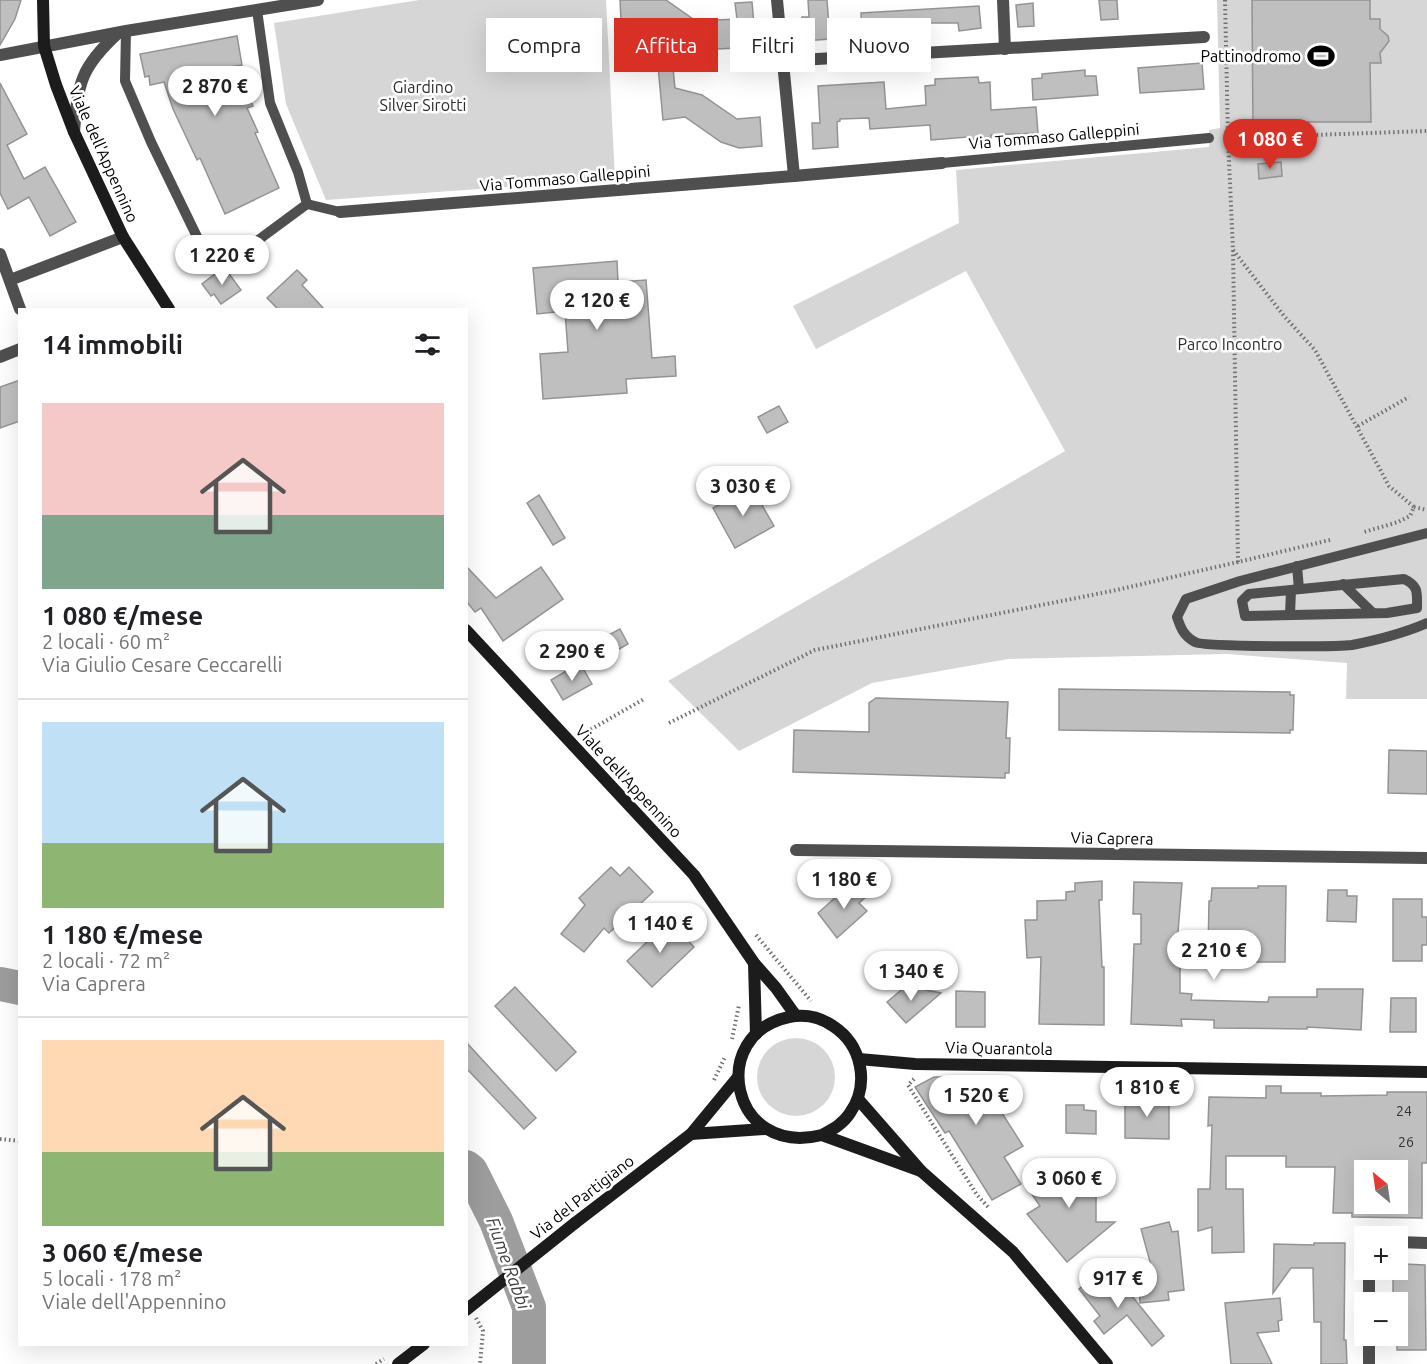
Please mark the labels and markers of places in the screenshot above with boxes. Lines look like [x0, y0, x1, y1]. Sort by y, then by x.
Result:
sports icon: Pattinodromo [1306, 41, 1336, 71]
place label: Pattinodromo [1200, 47, 1301, 65]
pin: 2 870 € [160, 66, 270, 117]
pin: 1 080 € [1215, 119, 1325, 170]
pin: 1 220 € [167, 235, 277, 286]
pin: 2 120 € [542, 280, 652, 331]
pin: 3 030 € [688, 466, 798, 517]
pin: 2 290 € [517, 631, 627, 682]
pin: 1 180 € [789, 859, 899, 910]
pin: 1 140 € [605, 903, 715, 954]
pin: 2 210 € [1159, 930, 1269, 981]
pin: 1 340 € [856, 951, 966, 1002]
pin: 1 810 € [1092, 1067, 1202, 1118]
pin: 1 520 € [921, 1075, 1031, 1126]
pin: 3 060 € [1014, 1158, 1124, 1209]
pin: 917 € [1076, 1258, 1160, 1309]

